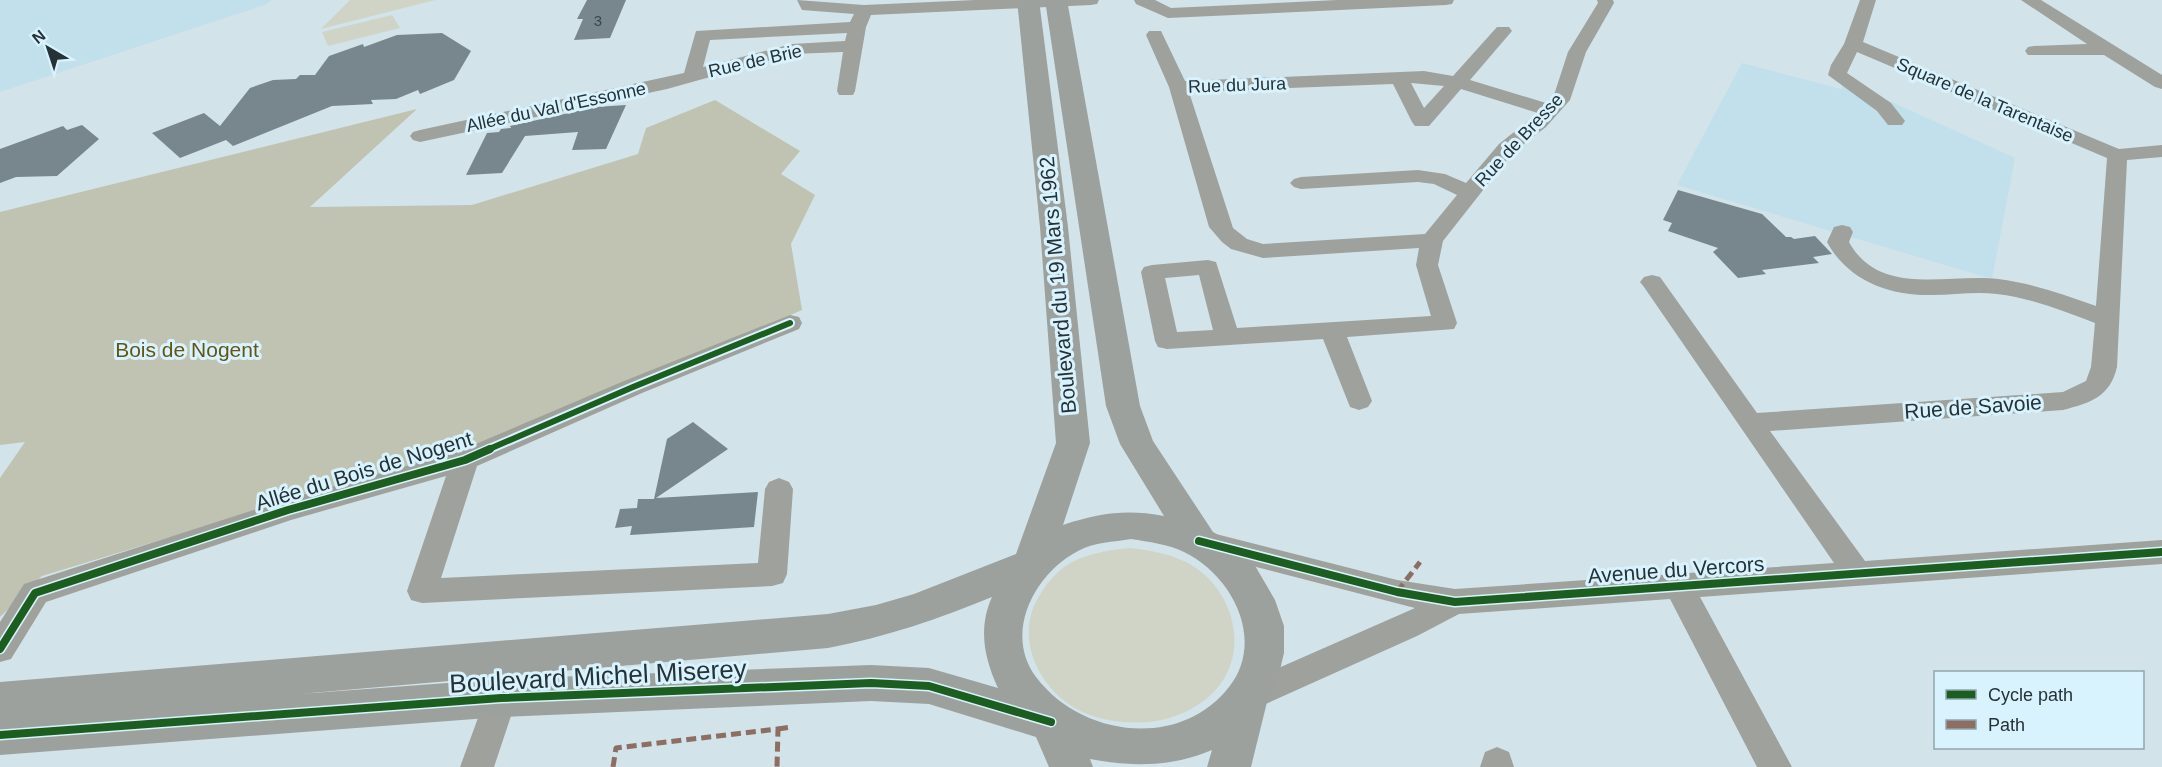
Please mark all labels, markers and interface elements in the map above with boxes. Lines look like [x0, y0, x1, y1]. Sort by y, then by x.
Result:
house number: 3 [594, 12, 602, 29]
north arrow [18, 18, 78, 78]
text: N [29, 26, 49, 47]
street label: Rue de Brie [706, 41, 804, 81]
street label: Square de la Tarentaise [1894, 54, 2076, 146]
street label: Rue du Jura [1188, 73, 1287, 97]
street label: Allée du Val d'Essonne [464, 78, 648, 136]
street label: Rue de Bresse [1471, 90, 1567, 190]
street label: Boulevard du 19 Mars 1962 [1035, 156, 1080, 415]
park label: Bois de Nogent [115, 338, 259, 361]
street label: Rue de Savoie [1903, 390, 2042, 423]
street label: Allée du Bois de Nogent [253, 427, 475, 514]
street label: Avenue du Vercors [1587, 552, 1765, 587]
street label: Boulevard Michel Miserey [449, 653, 747, 699]
legend [1934, 671, 2144, 749]
text: Cycle path [1988, 685, 2073, 705]
text: Path [1988, 715, 2025, 735]

